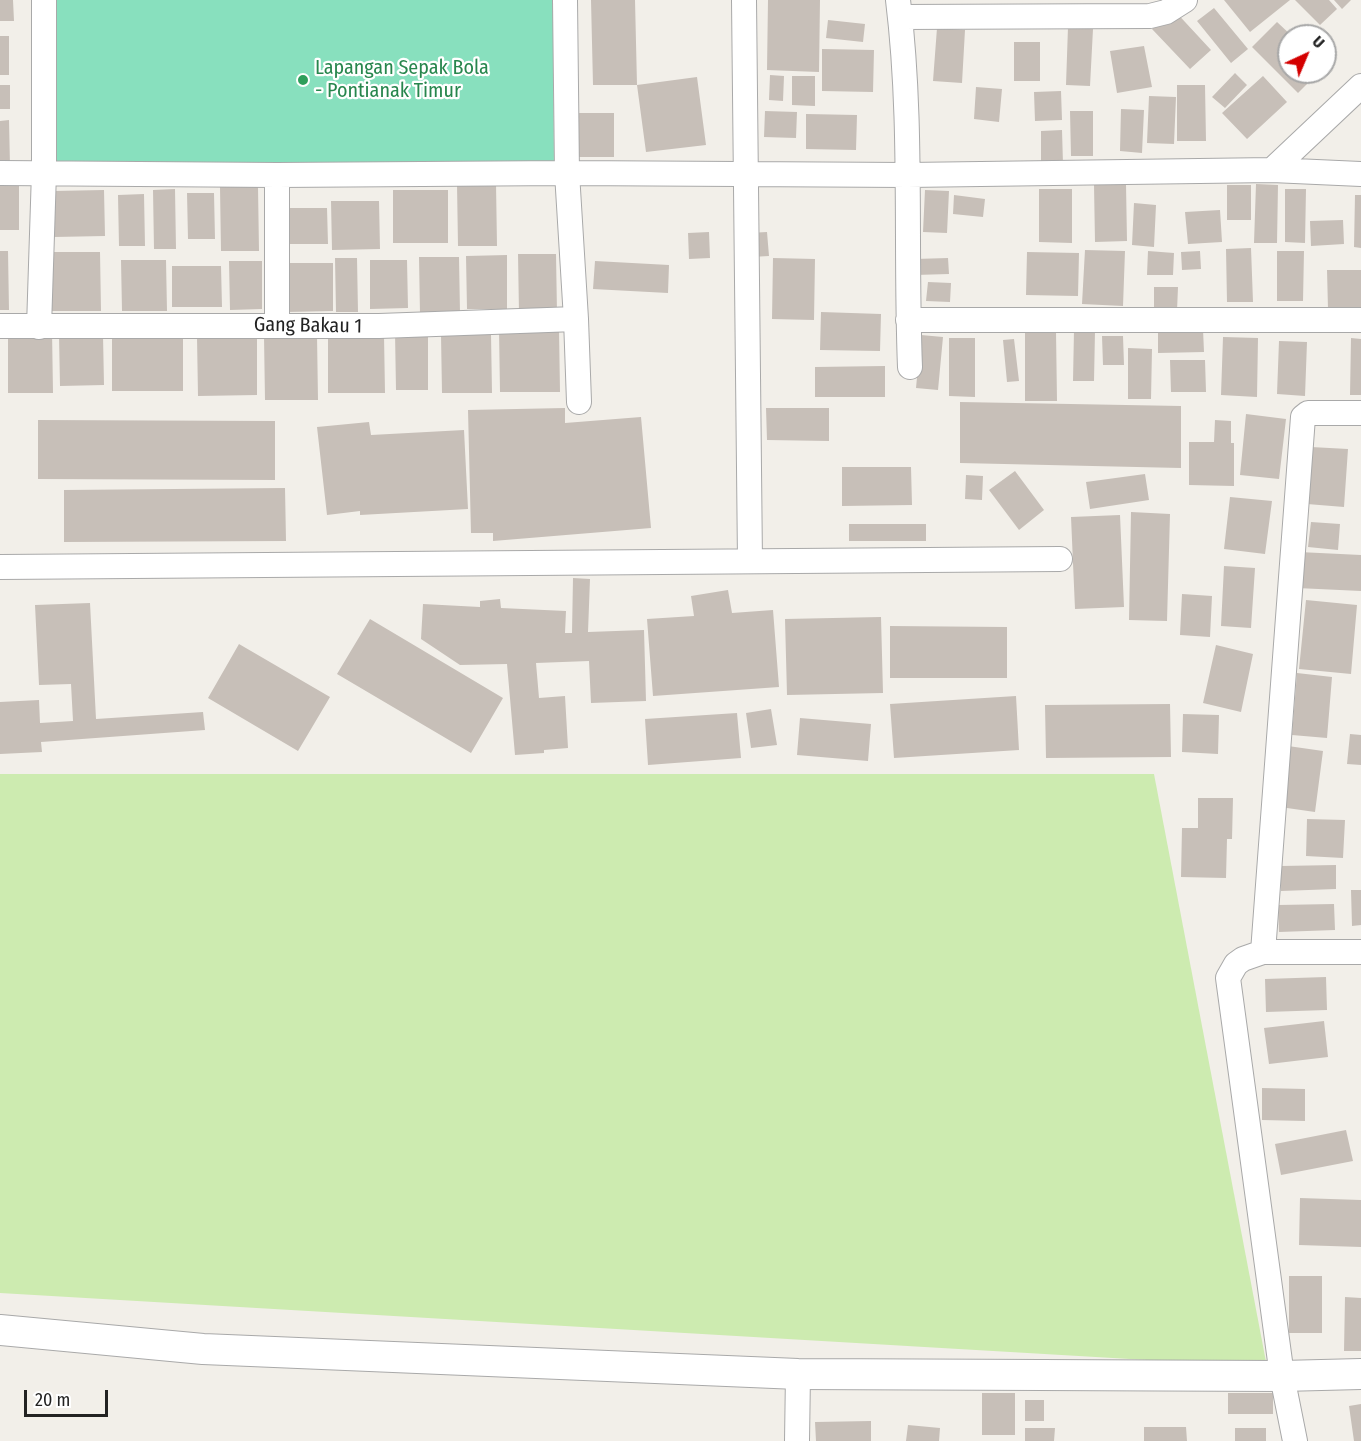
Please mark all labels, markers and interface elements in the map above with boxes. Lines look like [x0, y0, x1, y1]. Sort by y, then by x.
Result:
north arrow [1277, 24, 1337, 84]
text: U [1308, 32, 1328, 52]
place label: Lapangan Sepak Bola - Pontianak Timur [315, 56, 489, 103]
marker: Lapangan Sepak Bola - Pontianak Timur [296, 73, 310, 87]
street label: Gang Bakau 1 [254, 313, 362, 339]
scale bar [27, 1378, 111, 1416]
text: 20 m [35, 1389, 70, 1411]

